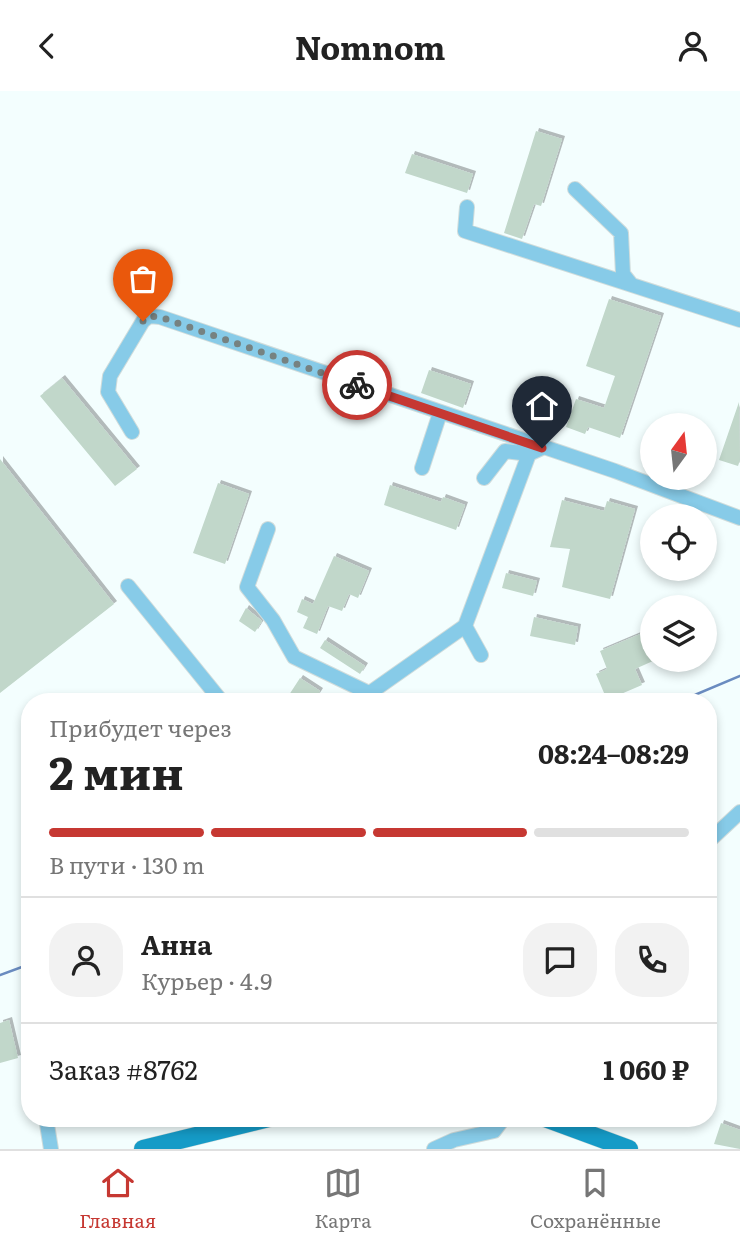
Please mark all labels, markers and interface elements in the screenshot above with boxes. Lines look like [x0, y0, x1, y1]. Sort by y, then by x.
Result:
text: Nomnom [295, 22, 445, 70]
icon: back [28, 27, 66, 65]
icon: person [674, 27, 712, 65]
pin [113, 249, 173, 321]
icon: bag [124, 260, 162, 298]
courier [322, 350, 392, 420]
icon: bike [338, 366, 376, 404]
pin [512, 376, 572, 448]
icon: home [523, 387, 561, 425]
north arrow [640, 413, 718, 490]
map controls [640, 413, 717, 672]
button: locate [640, 504, 717, 581]
button: layers [640, 595, 717, 672]
text: Прибудет через [49, 710, 232, 744]
text: 08:24–08:29 [538, 733, 689, 772]
text: 2 мин [49, 736, 184, 804]
text: В пути · 130 m [49, 847, 204, 881]
button: person [49, 923, 123, 997]
button: chat [523, 923, 597, 997]
button: phone [615, 923, 689, 997]
text: Анна [141, 924, 212, 963]
text: Курьер · 4.9 [141, 963, 272, 997]
text: Заказ #8762 [49, 1049, 198, 1088]
text: 1 060 ₽ [603, 1049, 689, 1088]
tab: Главная [79, 1164, 156, 1234]
tab: Карта [315, 1164, 372, 1234]
tab: Сохранённые [530, 1164, 661, 1234]

